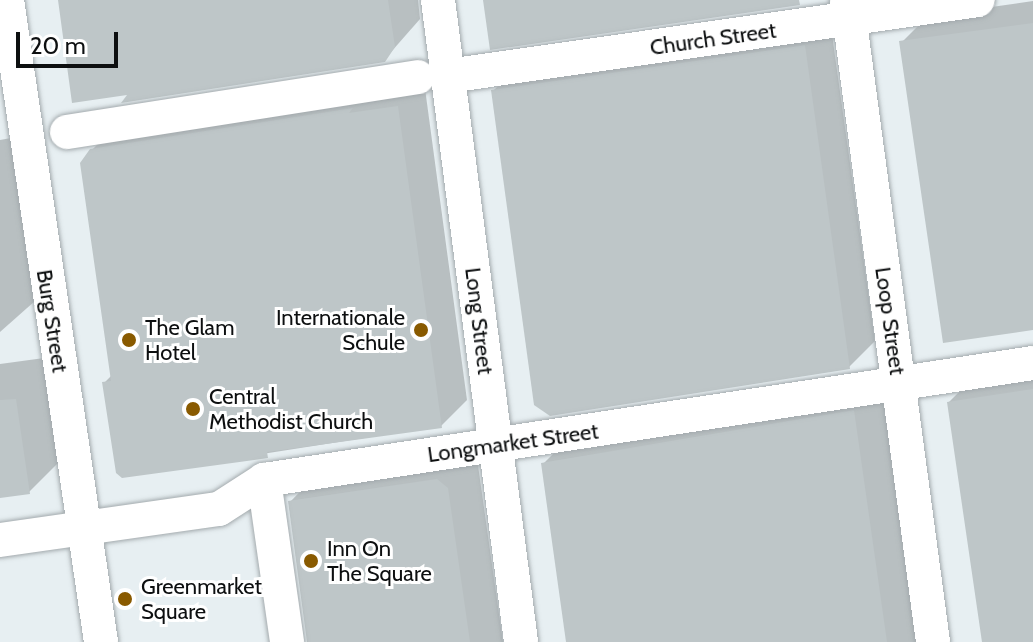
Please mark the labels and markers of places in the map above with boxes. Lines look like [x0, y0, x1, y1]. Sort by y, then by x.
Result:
place label: Internationale Schule [276, 304, 405, 356]
place label: The Glam Hotel [145, 314, 234, 366]
marker: Internationale Schule [412, 321, 430, 339]
marker: The Glam Hotel [120, 331, 138, 349]
place label: Central Methodist Church [209, 383, 373, 434]
marker: Central Methodist Church [184, 400, 202, 418]
place label: Inn On The Square [327, 535, 432, 586]
marker: Inn On The Square [302, 552, 320, 570]
place label: Greenmarket Square [141, 573, 262, 624]
marker: Greenmarket Square [116, 590, 134, 608]

